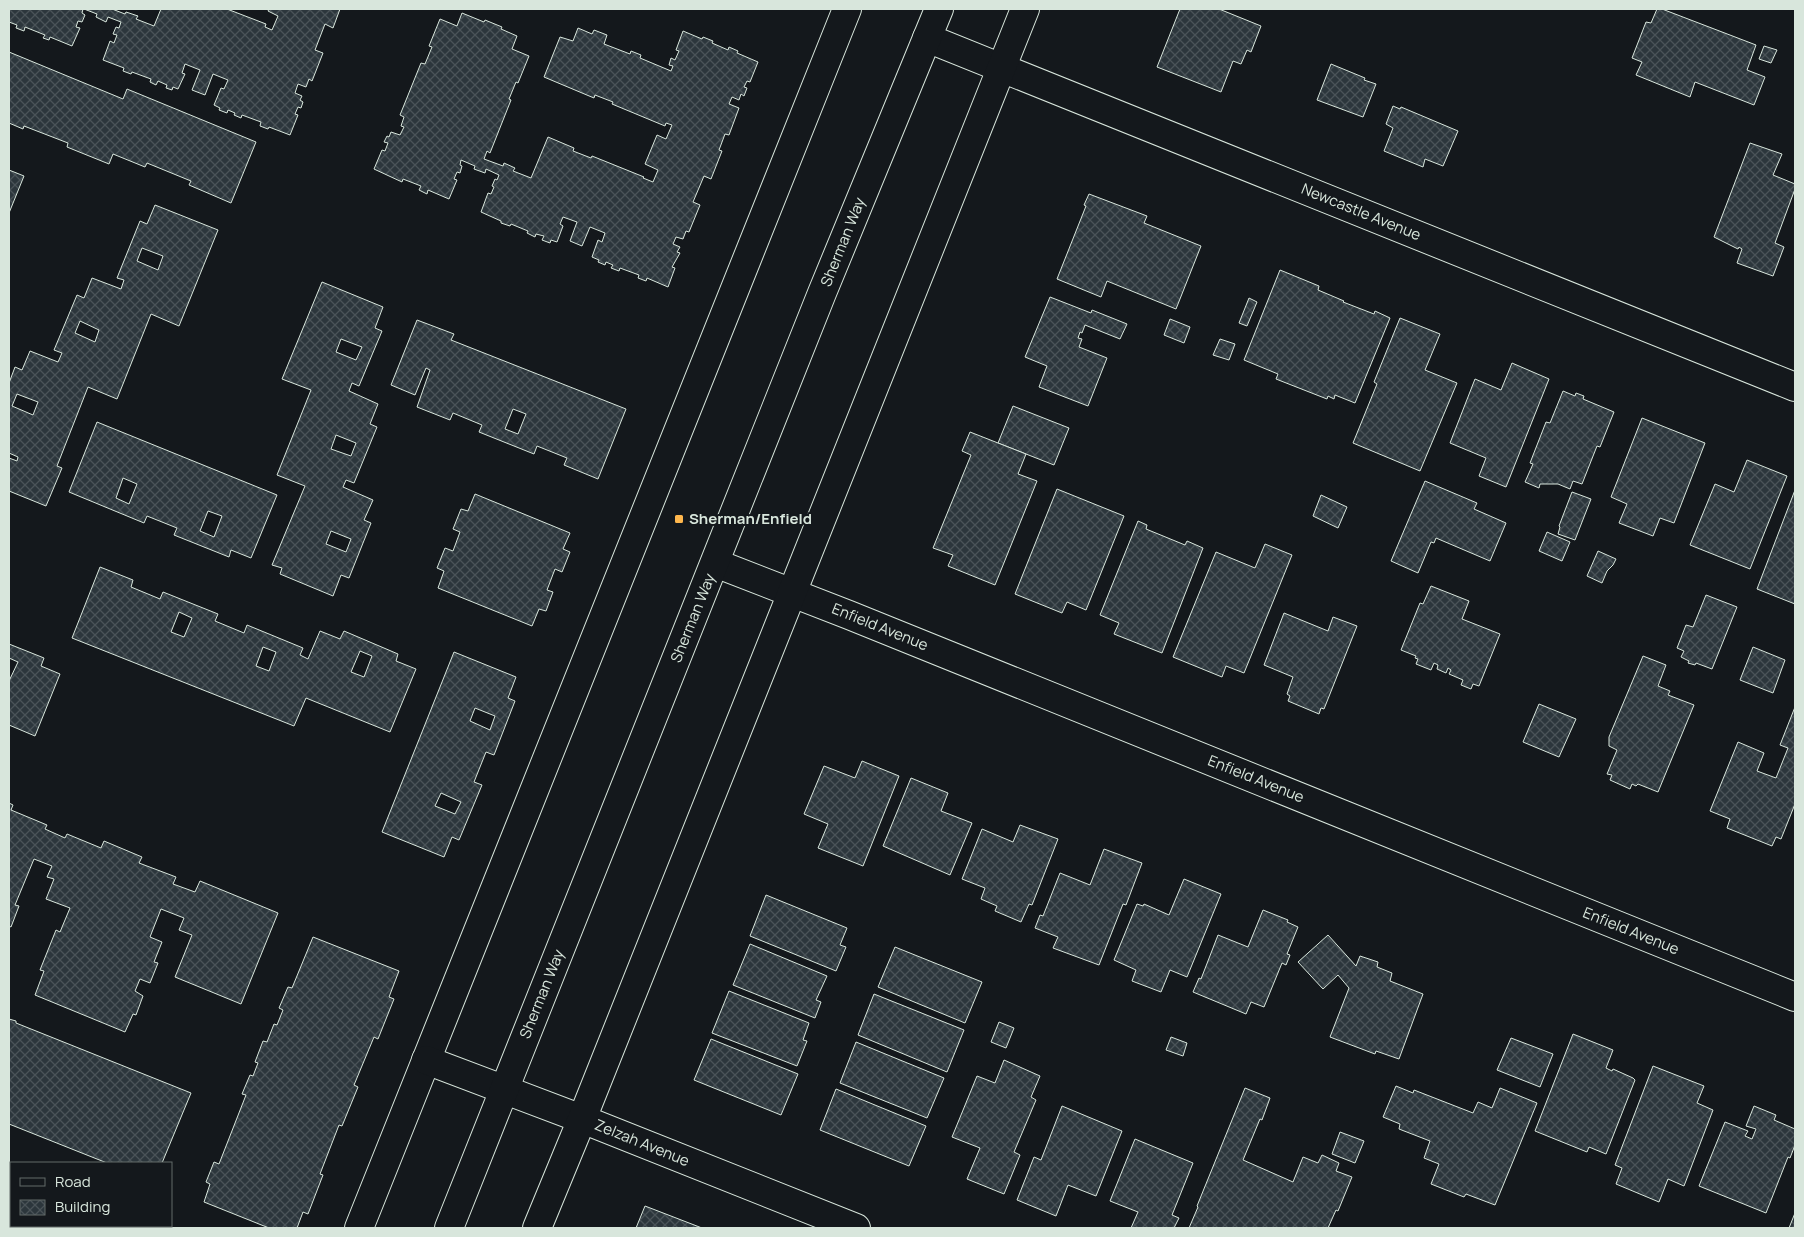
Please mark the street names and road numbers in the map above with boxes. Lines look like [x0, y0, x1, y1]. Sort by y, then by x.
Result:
street label: Newcastle Avenue [1298, 178, 1424, 245]
street label: Sherman Way [815, 194, 870, 290]
street label: Sherman Way [665, 570, 720, 666]
street label: Enfield Avenue [829, 598, 932, 655]
street label: Enfield Avenue [1205, 750, 1308, 807]
street label: Enfield Avenue [1580, 902, 1683, 959]
street label: Sherman Way [514, 946, 569, 1042]
street label: Zelzah Avenue [592, 1114, 693, 1171]

